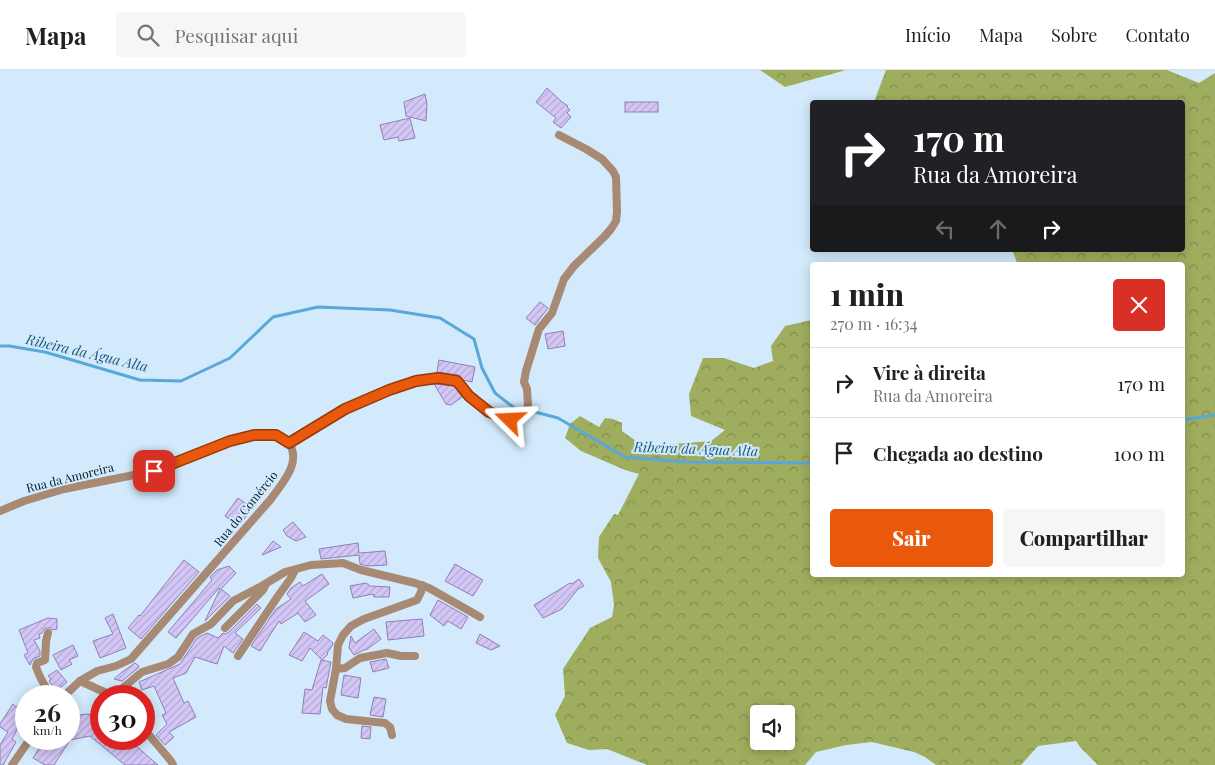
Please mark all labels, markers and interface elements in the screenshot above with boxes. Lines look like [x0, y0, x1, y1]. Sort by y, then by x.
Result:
search box [116, 12, 466, 57]
text: Mapa [25, 19, 86, 51]
icon: search [134, 21, 162, 49]
text: Pesquisar aqui [174, 22, 298, 48]
text: Início [905, 23, 951, 47]
text: Mapa [979, 23, 1023, 47]
text: Sobre [1051, 23, 1097, 47]
text: Contato [1125, 23, 1190, 47]
text: 170 m [913, 114, 1005, 161]
icon: right [830, 120, 895, 185]
text: Rua da Amoreira [913, 159, 1078, 189]
icon: left [931, 215, 959, 243]
icon: ahead [984, 215, 1012, 243]
icon: right [1037, 215, 1065, 243]
text: 1 min [830, 274, 904, 314]
button: close [1113, 279, 1165, 331]
text: 270 m · 16:34 [830, 313, 918, 334]
water label: Ribeira da Água Alta [23, 329, 150, 376]
text: Vire à direita [873, 359, 986, 385]
icon: right [830, 369, 858, 397]
text: 170 m [1117, 370, 1165, 396]
text: Rua da Amoreira [873, 385, 993, 406]
position arrow [483, 393, 535, 445]
water label: Ribeira da Água Alta [632, 437, 759, 460]
icon: arrive [830, 439, 858, 467]
text: Chegada ao destino [873, 440, 1043, 466]
text: 100 m [1114, 440, 1165, 466]
pin [133, 450, 175, 492]
icon: arrive [140, 457, 168, 485]
street label: Rua da Amoreira [24, 458, 115, 496]
street label: Rua do Comércio [210, 467, 281, 549]
button: Sair [830, 509, 993, 567]
button: Compartilhar [1003, 509, 1165, 567]
speed limit sign: 30 [90, 685, 155, 750]
text: 26 [34, 695, 61, 728]
map controls [750, 705, 795, 750]
button: sound [750, 705, 795, 750]
text: km/h [33, 722, 62, 738]

